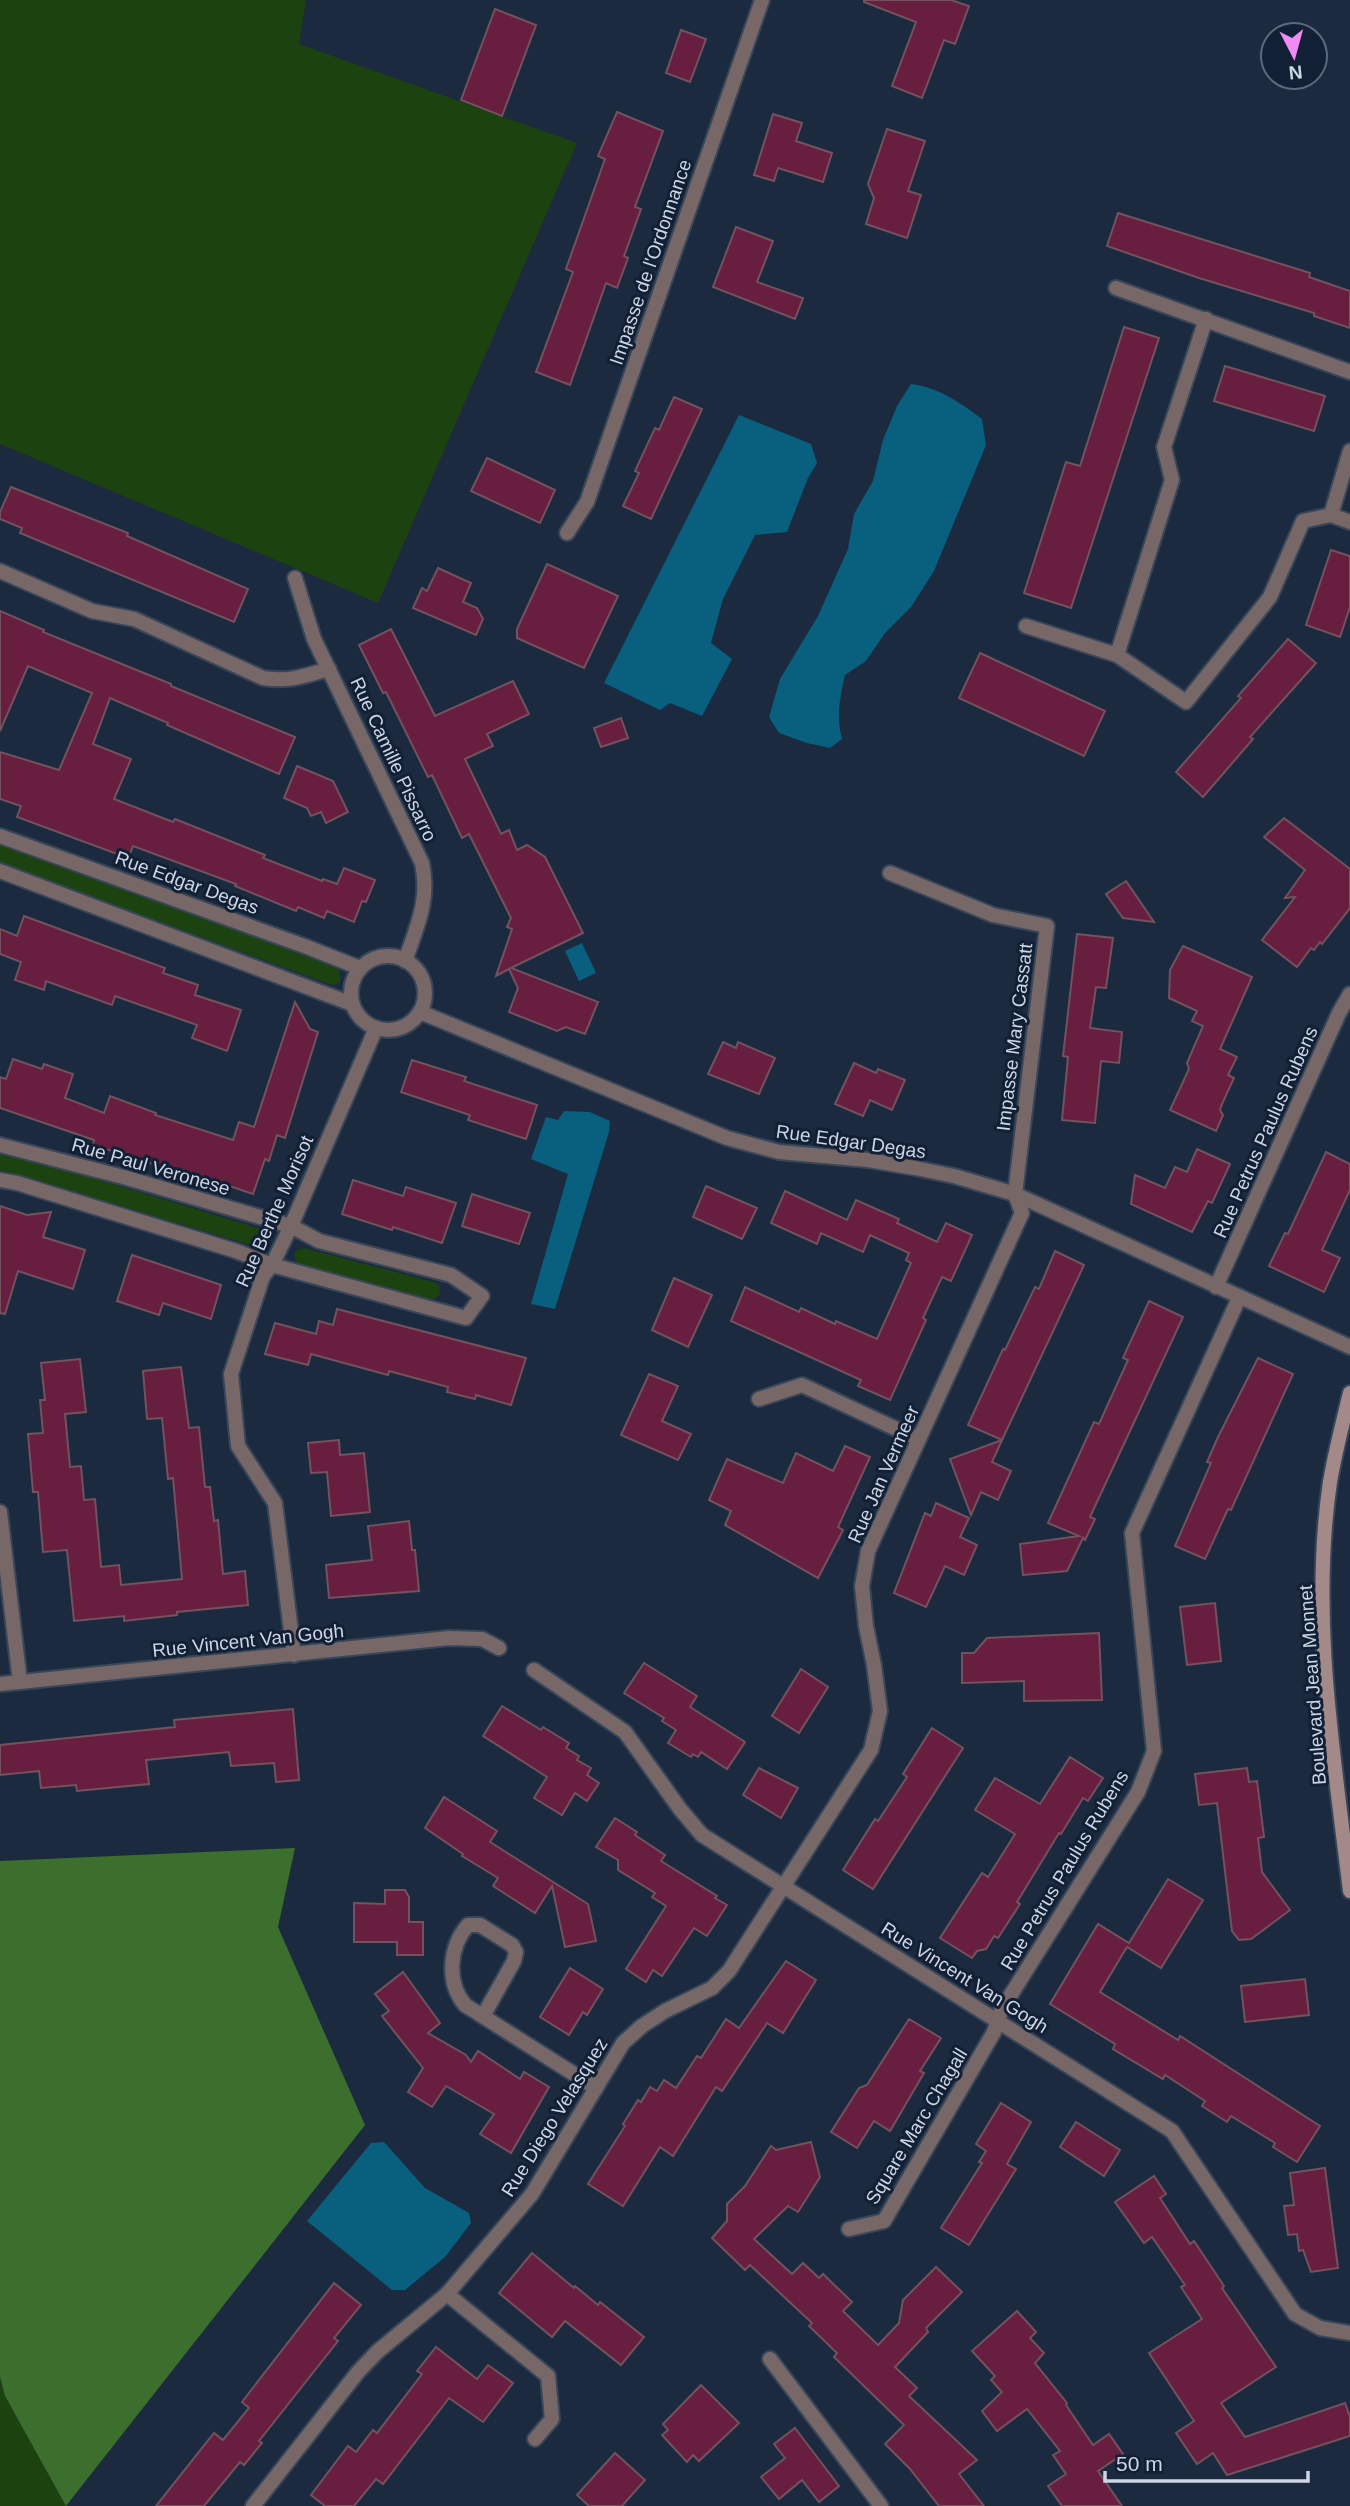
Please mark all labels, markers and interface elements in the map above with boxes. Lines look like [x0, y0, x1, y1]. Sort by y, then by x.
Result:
north arrow [1259, 21, 1329, 91]
text: N [1288, 61, 1304, 84]
street label: Impasse de l'Ordonnance [605, 157, 696, 368]
street label: Rue Camille Pissarro [346, 674, 441, 845]
street label: Rue Edgar Degas [112, 847, 261, 918]
street label: Impasse Mary Cassatt [993, 941, 1037, 1132]
street label: Rue Petrus Paulus Rubens [1209, 1023, 1322, 1241]
street label: Rue Edgar Degas [775, 1121, 927, 1162]
street label: Rue Berthe Morisot [232, 1132, 318, 1290]
street label: Rue Paul Veronese [69, 1134, 232, 1199]
street label: Rue Jan Vermeer [844, 1402, 923, 1546]
street label: Boulevard Jean Monnet [1295, 1583, 1330, 1786]
street label: Rue Vincent Van Gogh [151, 1620, 345, 1661]
street label: Rue Petrus Paulus Rubens [996, 1767, 1132, 1974]
street label: Rue Vincent Van Gogh [877, 1917, 1052, 2037]
street label: Rue Diego Velasquez [497, 2034, 612, 2200]
street label: Square Marc Chagall [861, 2044, 971, 2208]
scale bar [1105, 2440, 1308, 2484]
text: 50 m [1116, 2452, 1163, 2475]

